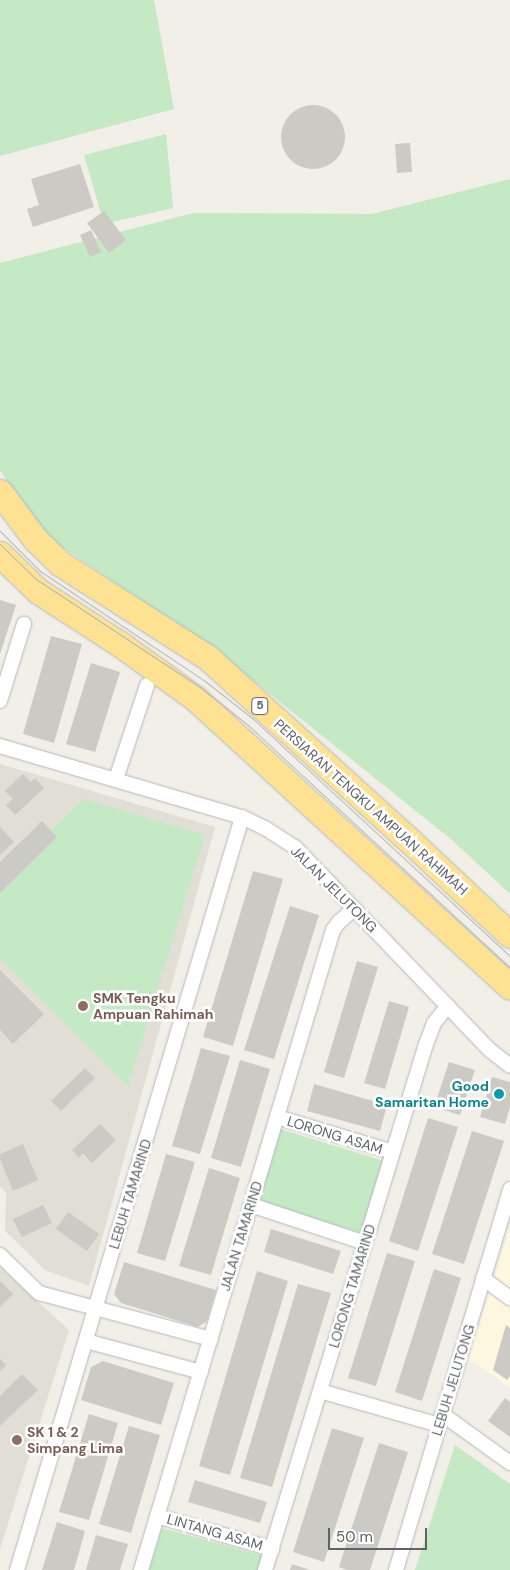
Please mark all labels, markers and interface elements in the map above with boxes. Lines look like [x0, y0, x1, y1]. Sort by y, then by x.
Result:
road number: 5 [251, 696, 269, 716]
street label: PERSIARAN TENGKU AMPUAN RAHIMAH [271, 716, 471, 898]
street label: JALAN JELUTONG [287, 842, 381, 936]
place label: SMK Tengku Ampuan Rahimah [93, 990, 213, 1022]
marker: SMK Tengku Ampuan Rahimah [77, 1000, 89, 1012]
place label: Good Samaritan Home [375, 1078, 489, 1110]
marker: Good Samaritan Home [493, 1088, 505, 1100]
street label: LORONG ASAM [285, 1113, 385, 1157]
street label: LEBUH TAMARIND [105, 1137, 155, 1251]
street label: JALAN TAMARIND [216, 1179, 266, 1293]
street label: LORONG TAMARIND [325, 1222, 379, 1350]
street label: LEBUH JELUTONG [428, 1322, 478, 1438]
place label: SK 1 & 2 Simpang Lima [27, 1424, 123, 1456]
marker: SK 1 & 2 Simpang Lima [11, 1434, 23, 1446]
street label: LINTANG ASAM [165, 1510, 265, 1554]
scale bar [330, 1518, 429, 1550]
text: 50 m [336, 1527, 373, 1547]

